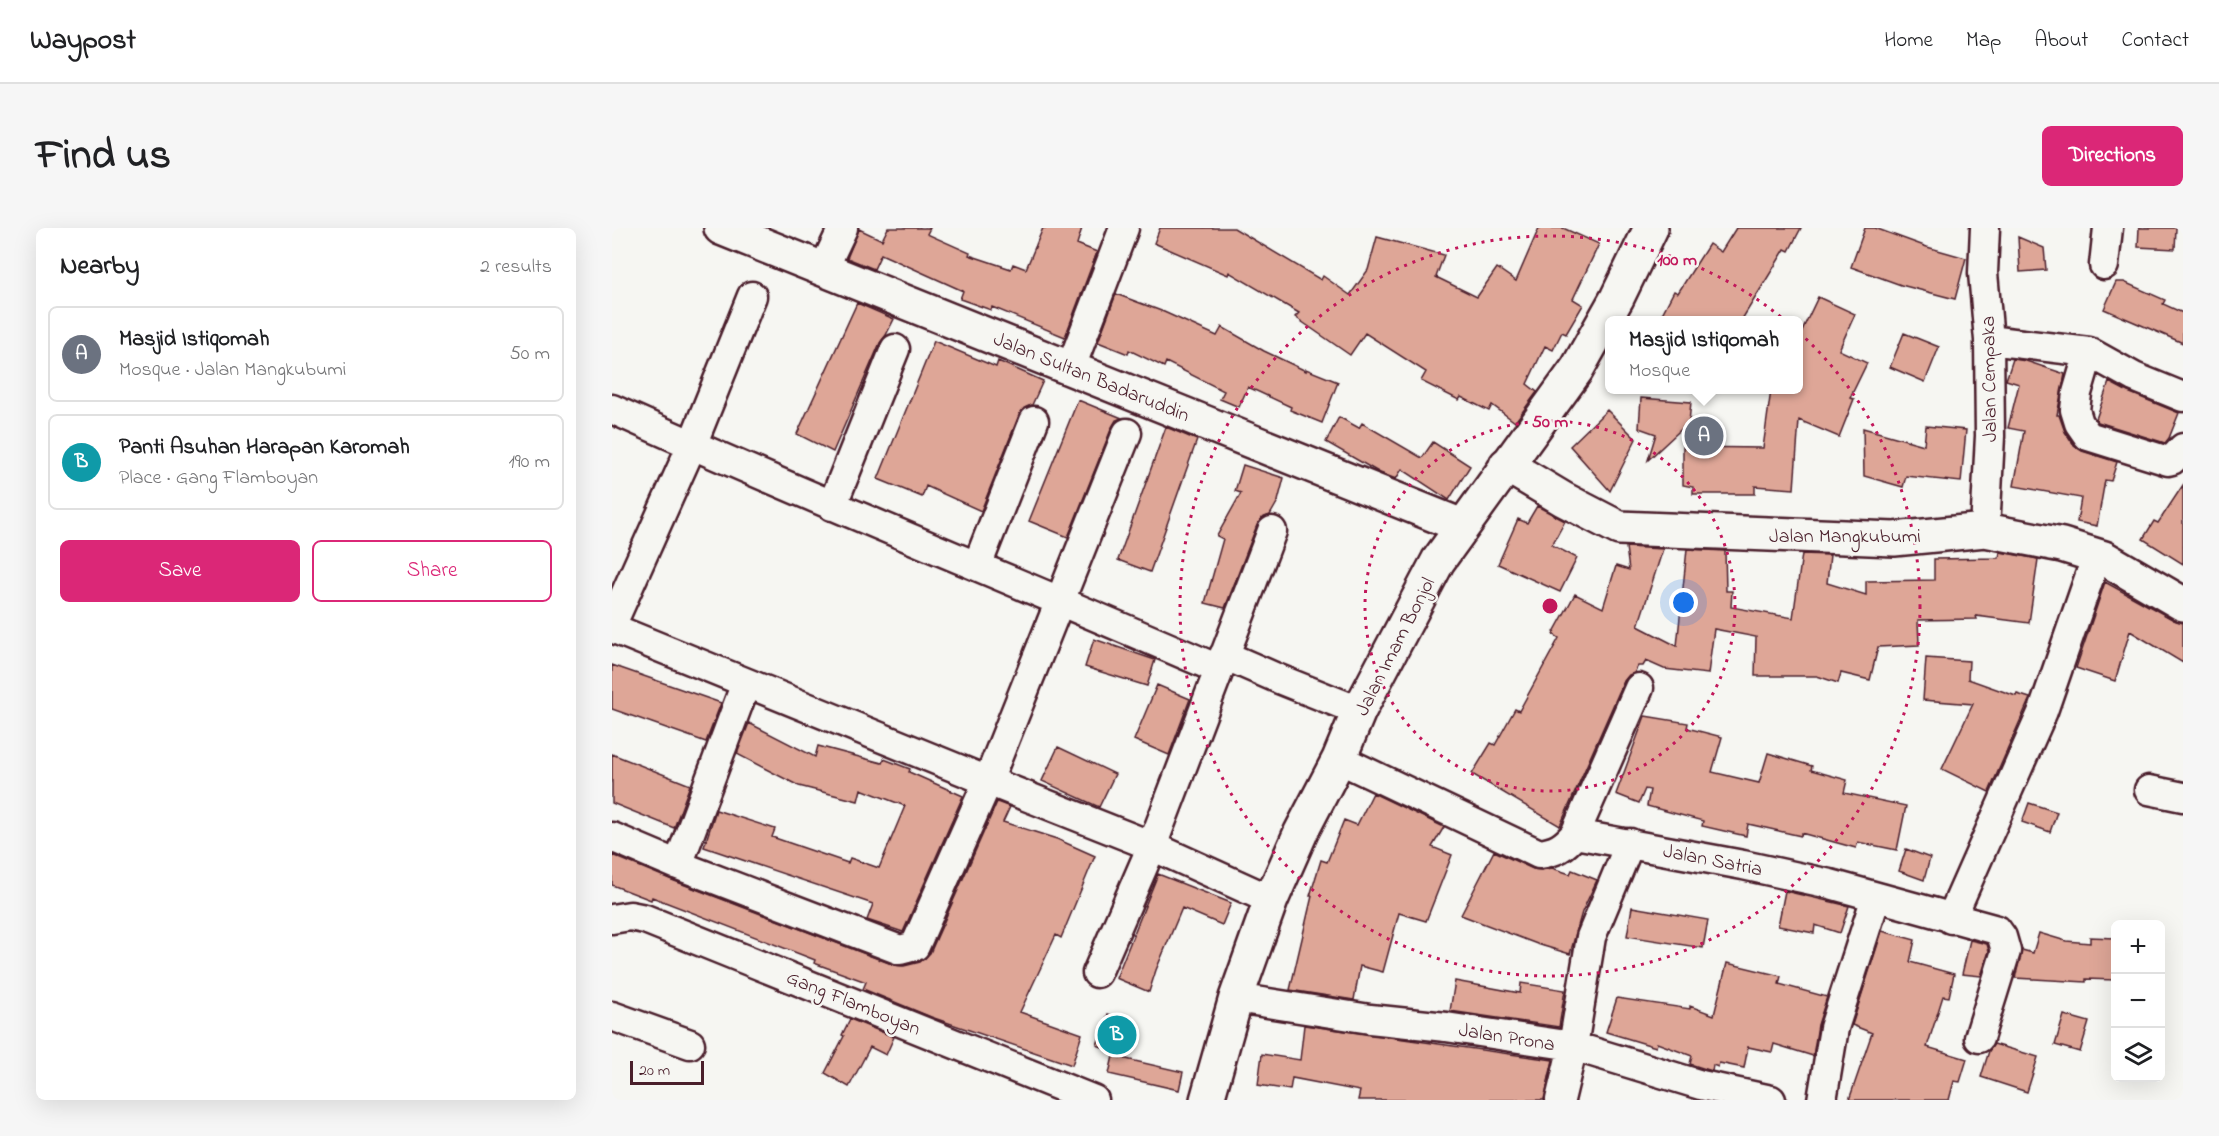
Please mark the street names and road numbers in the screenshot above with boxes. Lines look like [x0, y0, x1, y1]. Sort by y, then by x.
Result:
street label: Jalan Cempaka [1975, 316, 2006, 442]
street label: Jalan Sultan Badaruddin [989, 326, 1194, 431]
street label: Jalan Mangkubumi [1769, 523, 1921, 553]
street label: Jalan Imam Bonjol [1349, 573, 1444, 721]
street label: Jalan Satria [1660, 838, 1765, 885]
street label: Gang Flamboyan [781, 964, 925, 1045]
street label: Jalan Prona [1456, 1017, 1557, 1060]

